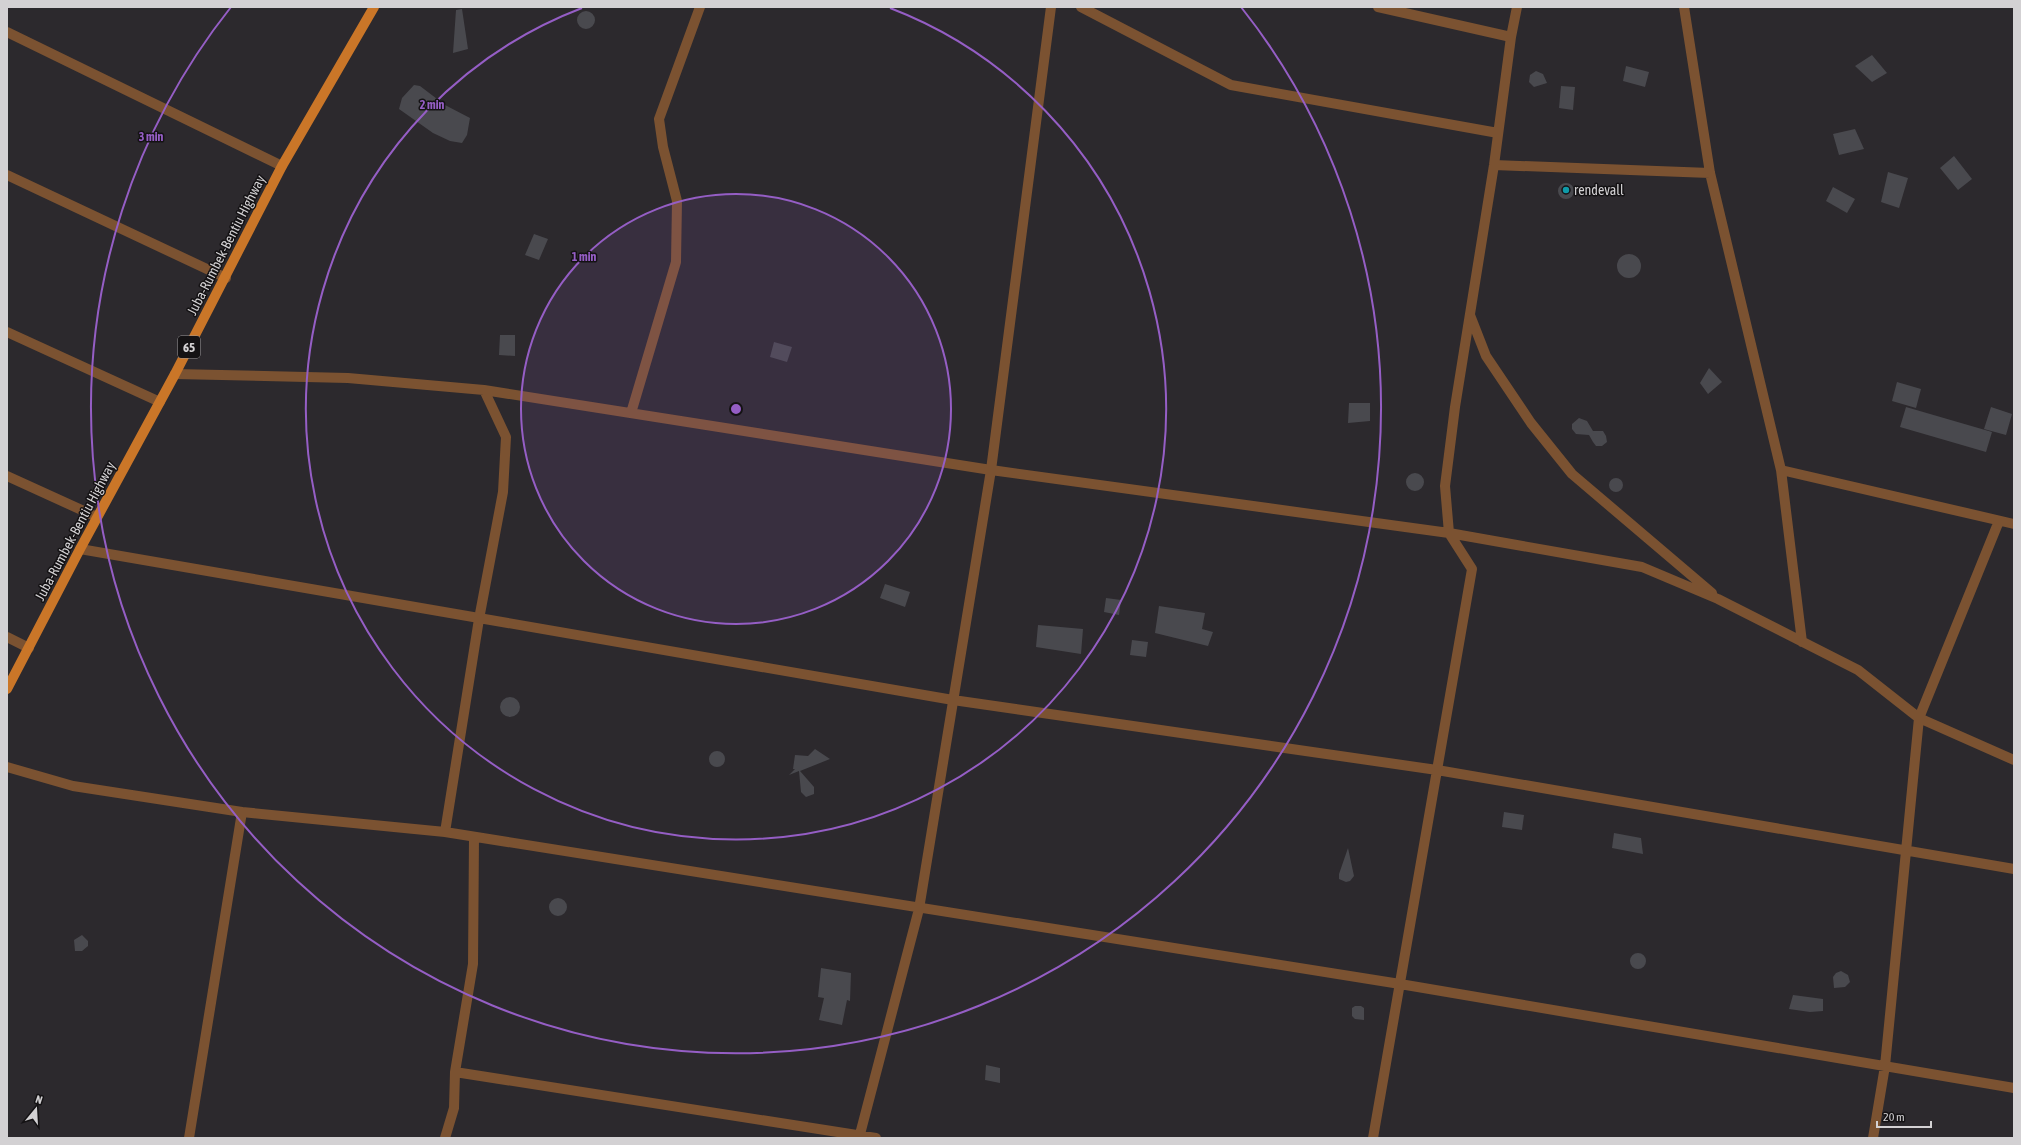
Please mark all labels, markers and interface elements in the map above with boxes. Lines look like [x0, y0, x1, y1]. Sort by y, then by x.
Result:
text: 2 min [420, 98, 444, 112]
text: 3 min [139, 130, 163, 144]
street label: Juba-Rumbek-Bentiu Highway [184, 172, 268, 318]
place label: rendevall [1574, 182, 1624, 198]
marker: rendevall [1561, 185, 1571, 195]
text: 1 min [572, 250, 596, 264]
road number: 65 [178, 336, 200, 358]
centre of rings [729, 402, 743, 416]
street label: Juba-Rumbek-Bentiu Highway [32, 459, 118, 603]
north arrow [16, 1089, 56, 1129]
text: N [34, 1093, 44, 1106]
scale bar [1877, 1103, 1931, 1129]
text: 20 m [1883, 1110, 1905, 1124]

